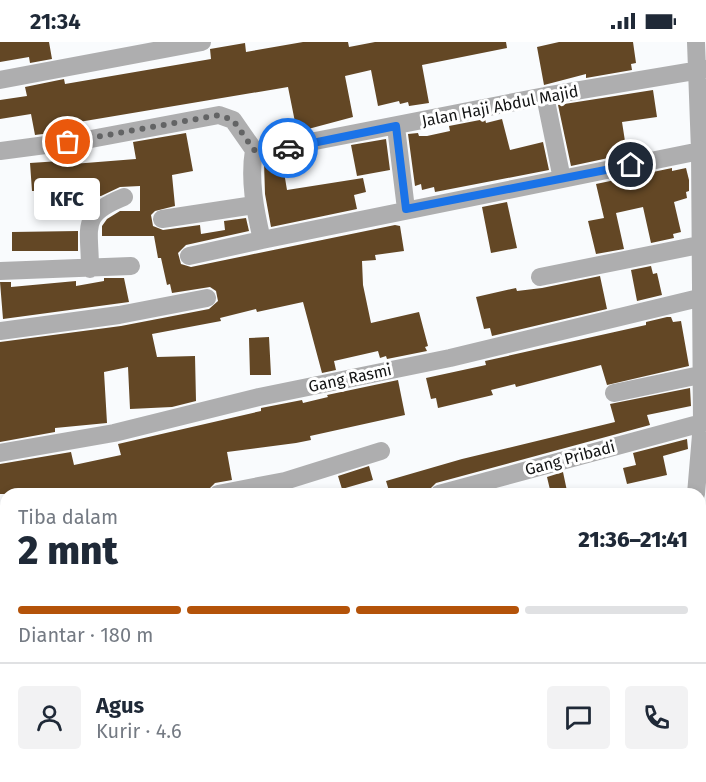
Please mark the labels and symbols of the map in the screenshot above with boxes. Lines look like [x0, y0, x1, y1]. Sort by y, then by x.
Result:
street label: Jalan Haji Abdul Majid [420, 82, 580, 130]
pin [42, 116, 93, 167]
courier [258, 118, 318, 178]
pin [605, 139, 656, 190]
callout: KFC [35, 178, 101, 220]
street label: Gang Rasmi [307, 360, 393, 396]
street label: Gang Pribadi [523, 437, 617, 479]

